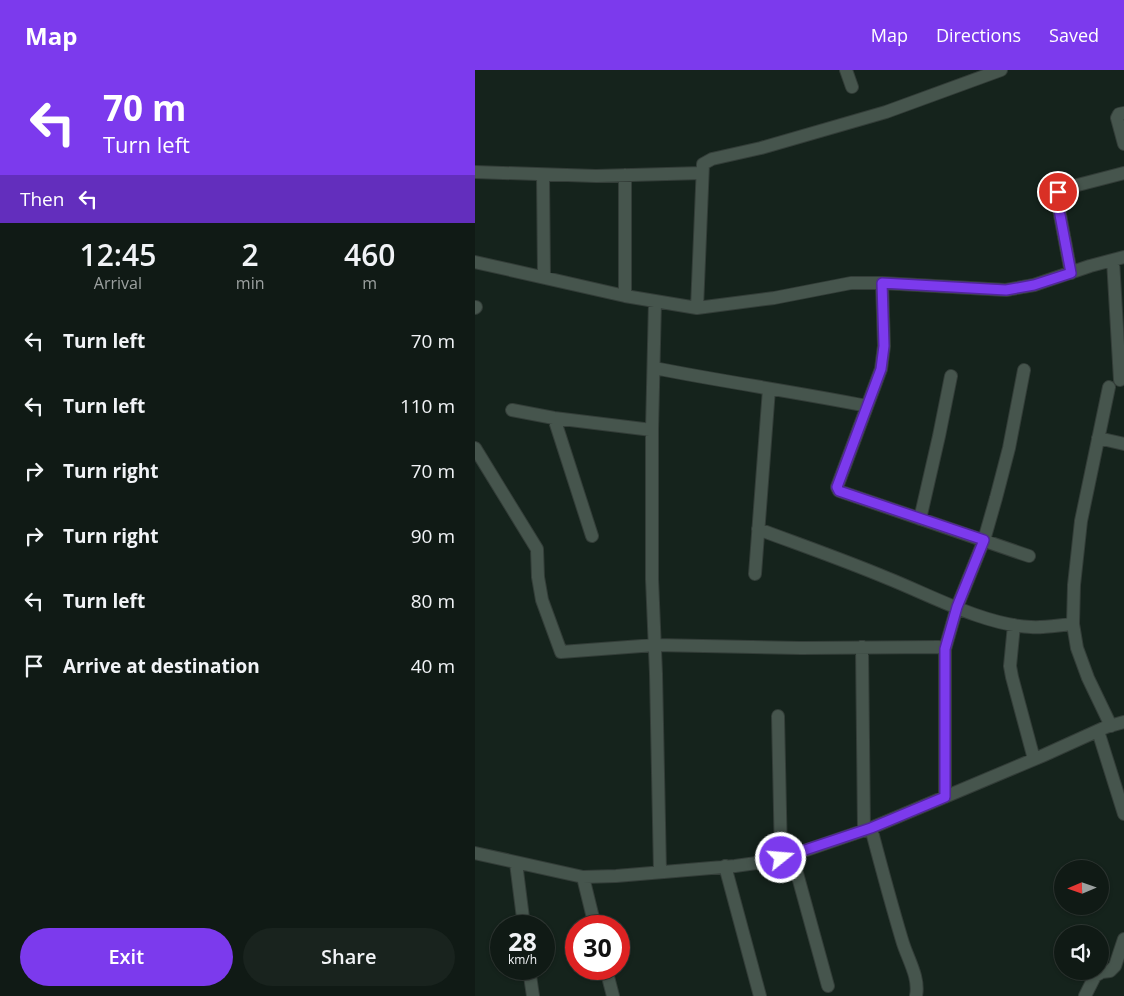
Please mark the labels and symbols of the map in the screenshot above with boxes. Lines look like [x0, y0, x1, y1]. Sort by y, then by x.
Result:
pin [1037, 171, 1079, 213]
position arrow [754, 831, 806, 883]
north arrow [1054, 860, 1109, 915]
speed limit sign: 30 [565, 915, 630, 980]

